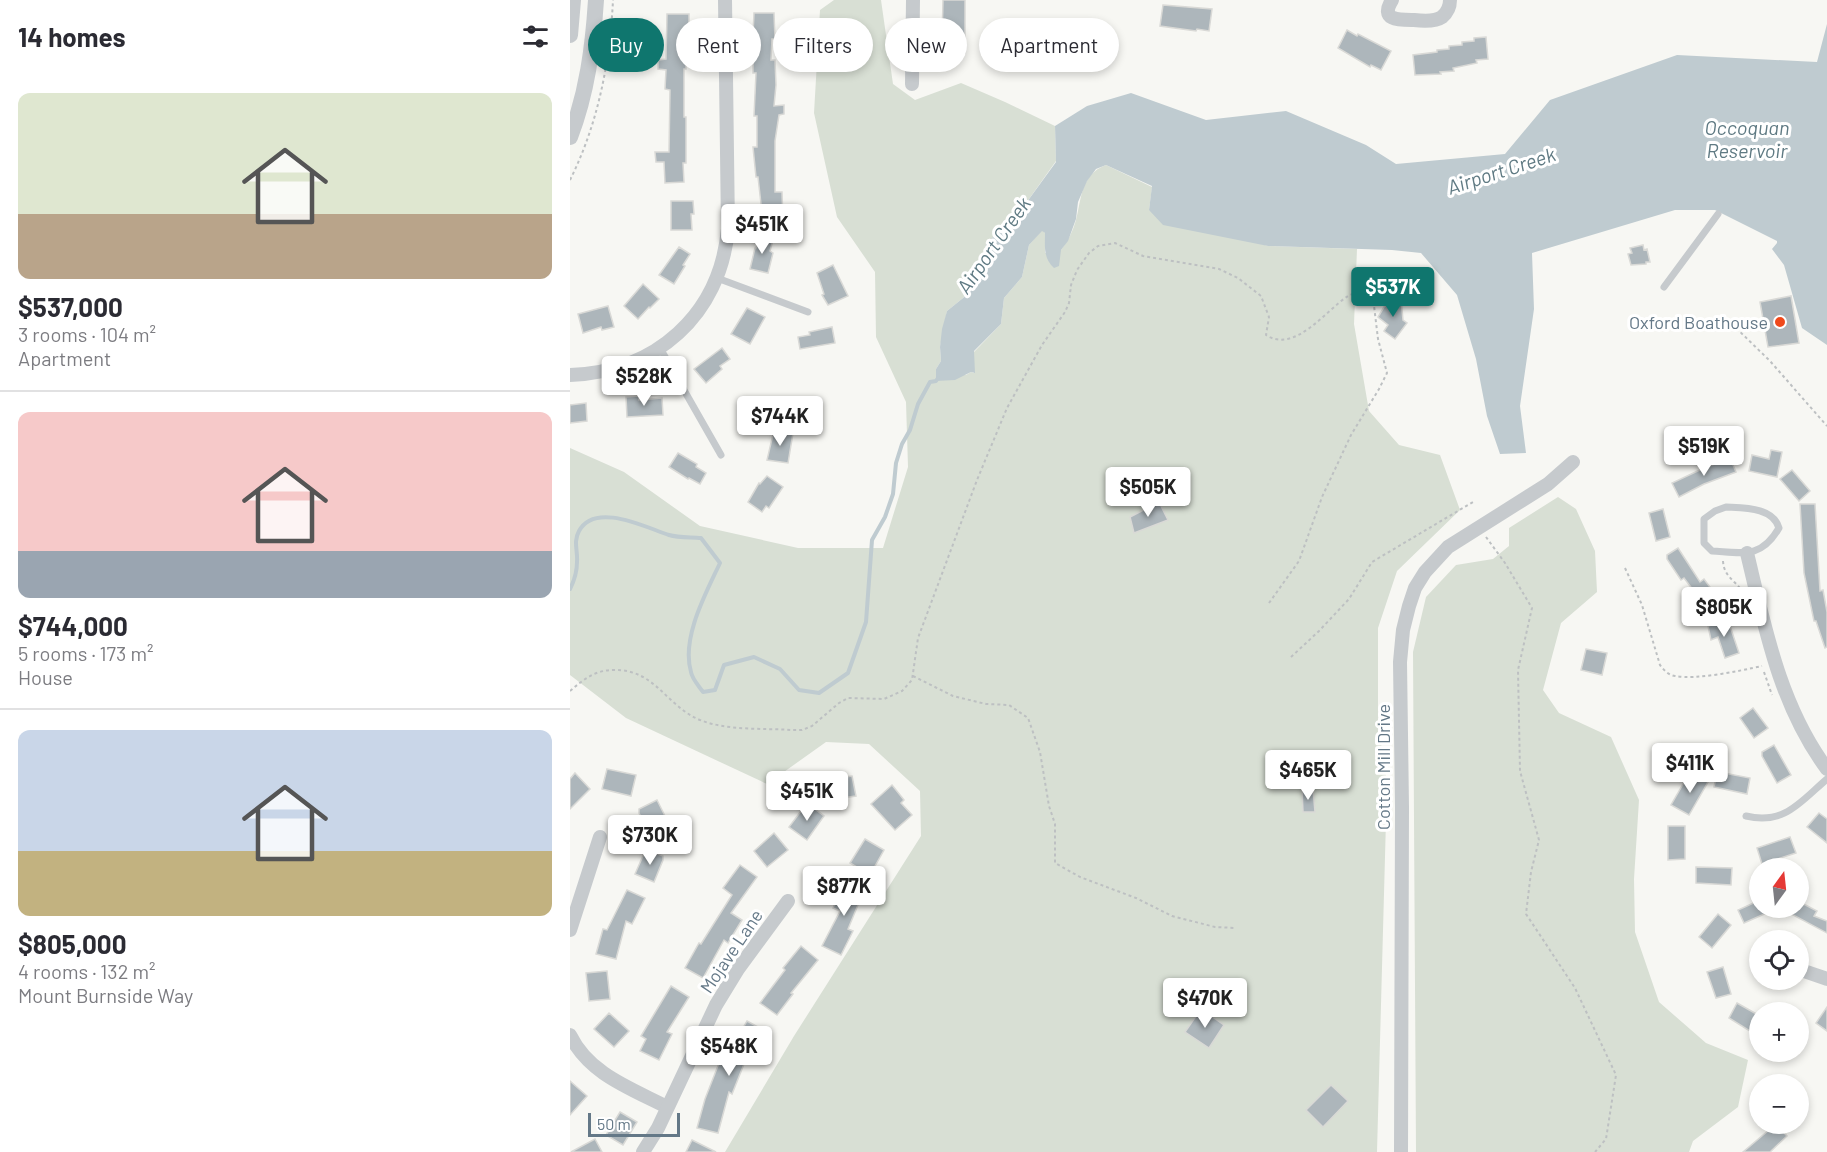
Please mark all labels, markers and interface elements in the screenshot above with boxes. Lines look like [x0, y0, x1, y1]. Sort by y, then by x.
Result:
chip: Buy [588, 18, 664, 72]
chip: Rent [676, 18, 761, 72]
chip: Filters [773, 18, 873, 72]
chip: New [885, 18, 967, 72]
chip: Apartment [979, 18, 1119, 72]
icon: filters [519, 20, 552, 53]
text: 14 homes [18, 21, 125, 52]
water label: Occoquan Reservoir [1705, 115, 1789, 162]
icon: home [231, 132, 339, 240]
water label: Airport Creek [1444, 141, 1558, 199]
water label: Airport Creek [951, 192, 1035, 298]
pin: $451K [720, 204, 804, 255]
text: $451K [735, 211, 789, 235]
pin: $537K [1351, 267, 1435, 318]
text: $537K [1365, 274, 1421, 298]
text: $537,000 [18, 291, 123, 322]
place label: Oxford Boathouse [1629, 311, 1768, 333]
marker: Oxford Boathouse [1773, 315, 1787, 329]
text: 3 rooms · 104 m² [18, 322, 156, 346]
text: Apartment [18, 346, 111, 370]
pin: $528K [602, 356, 686, 407]
text: $528K [616, 363, 672, 387]
pin: $744K [738, 396, 822, 447]
text: $744K [751, 403, 809, 427]
pin: $519K [1662, 426, 1746, 477]
text: $519K [1678, 433, 1730, 457]
icon: home [231, 451, 339, 559]
pin: $505K [1106, 467, 1190, 518]
text: $505K [1120, 474, 1176, 498]
pin: $805K [1682, 587, 1766, 638]
text: $805K [1696, 594, 1752, 618]
text: $744,000 [18, 610, 128, 641]
text: 5 rooms · 173 m² [18, 641, 153, 665]
text: House [18, 665, 73, 689]
street label: Cotton Mill Drive [1372, 704, 1394, 830]
pin: $411K [1648, 743, 1732, 794]
pin: $465K [1266, 750, 1350, 801]
text: $411K [1666, 750, 1714, 774]
text: $465K [1279, 757, 1337, 781]
icon: home [231, 769, 339, 877]
pin: $451K [765, 771, 849, 822]
text: $451K [780, 778, 834, 802]
pin: $730K [608, 815, 692, 866]
text: $730K [622, 822, 678, 846]
north arrow [1749, 858, 1809, 918]
map controls [1749, 858, 1809, 1134]
pin: $877K [802, 866, 886, 917]
text: $877K [817, 873, 871, 897]
street label: Mojave Lane [695, 905, 767, 997]
text: $805,000 [18, 928, 126, 959]
button: locate [1749, 930, 1809, 990]
text: 4 rooms · 132 m² [18, 959, 155, 983]
pin: $470K [1163, 978, 1247, 1029]
text: Mount Burnside Way [18, 983, 193, 1007]
text: $470K [1177, 985, 1233, 1009]
button: + [1749, 1002, 1809, 1062]
pin: $548K [687, 1026, 771, 1077]
text: $548K [700, 1033, 758, 1057]
button: − [1749, 1074, 1809, 1134]
scale bar [588, 1110, 680, 1138]
text: 50 m [597, 1114, 631, 1133]

